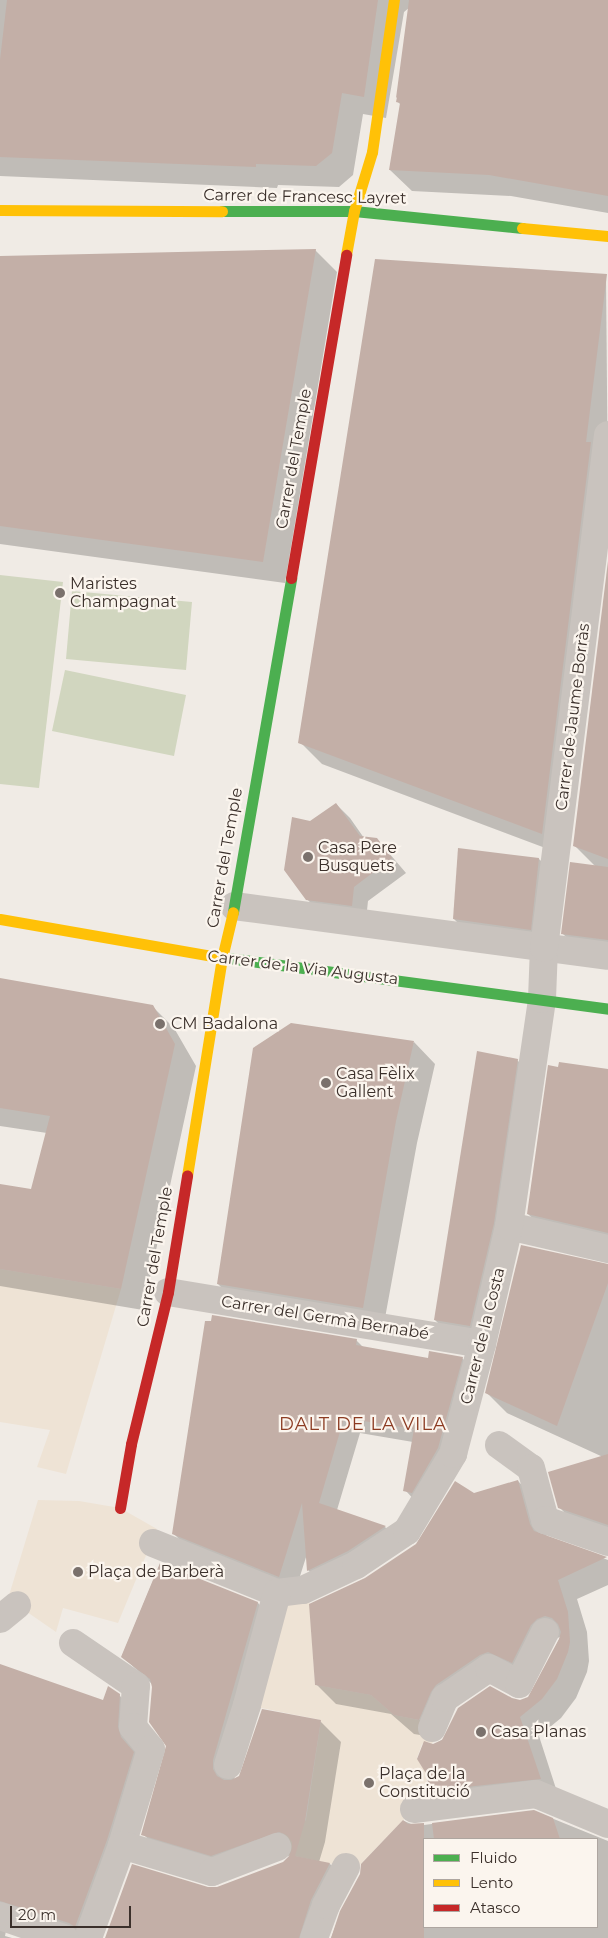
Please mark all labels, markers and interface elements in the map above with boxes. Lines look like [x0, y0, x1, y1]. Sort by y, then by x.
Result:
street label: Carrer de Francesc Layret [203, 186, 407, 208]
street label: Carrer del Temple [272, 387, 316, 531]
place label: Maristes Champagnat [70, 574, 177, 612]
marker: Maristes Champagnat [54, 587, 66, 599]
street label: Carrer de Jaume Borràs [552, 622, 594, 812]
street label: Carrer del Temple [203, 786, 247, 930]
place label: Casa Pere Busquets [318, 838, 397, 876]
marker: Casa Pere Busquets [302, 851, 314, 863]
street label: Carrer de la Via Augusta [206, 947, 400, 989]
place label: CM Badalona [171, 1014, 278, 1034]
marker: CM Badalona [153, 1017, 167, 1031]
place label: Casa Fèlix Gallent [336, 1064, 415, 1102]
marker: Casa Fèlix Gallent [320, 1077, 332, 1089]
street label: Carrer del Temple [133, 1185, 177, 1329]
street label: Carrer de la Costa [457, 1266, 509, 1406]
street label: Carrer del Germà Bernabé [220, 1292, 430, 1344]
district label: DALT DE LA VILA [277, 1413, 449, 1435]
place label: Plaça de Barberà [88, 1562, 224, 1582]
marker: Plaça de Barberà [72, 1566, 84, 1578]
place label: Casa Planas [491, 1722, 586, 1742]
marker: Casa Planas [475, 1726, 487, 1738]
place label: Plaça de la Constitució [379, 1764, 470, 1802]
marker: Plaça de la Constitució [363, 1777, 375, 1789]
legend [423, 1838, 598, 1928]
text: Fluido [470, 1848, 517, 1867]
text: Lento [470, 1873, 513, 1892]
scale bar [12, 1896, 134, 1928]
text: Atasco [470, 1898, 520, 1917]
text: 20 m [18, 1905, 56, 1924]

